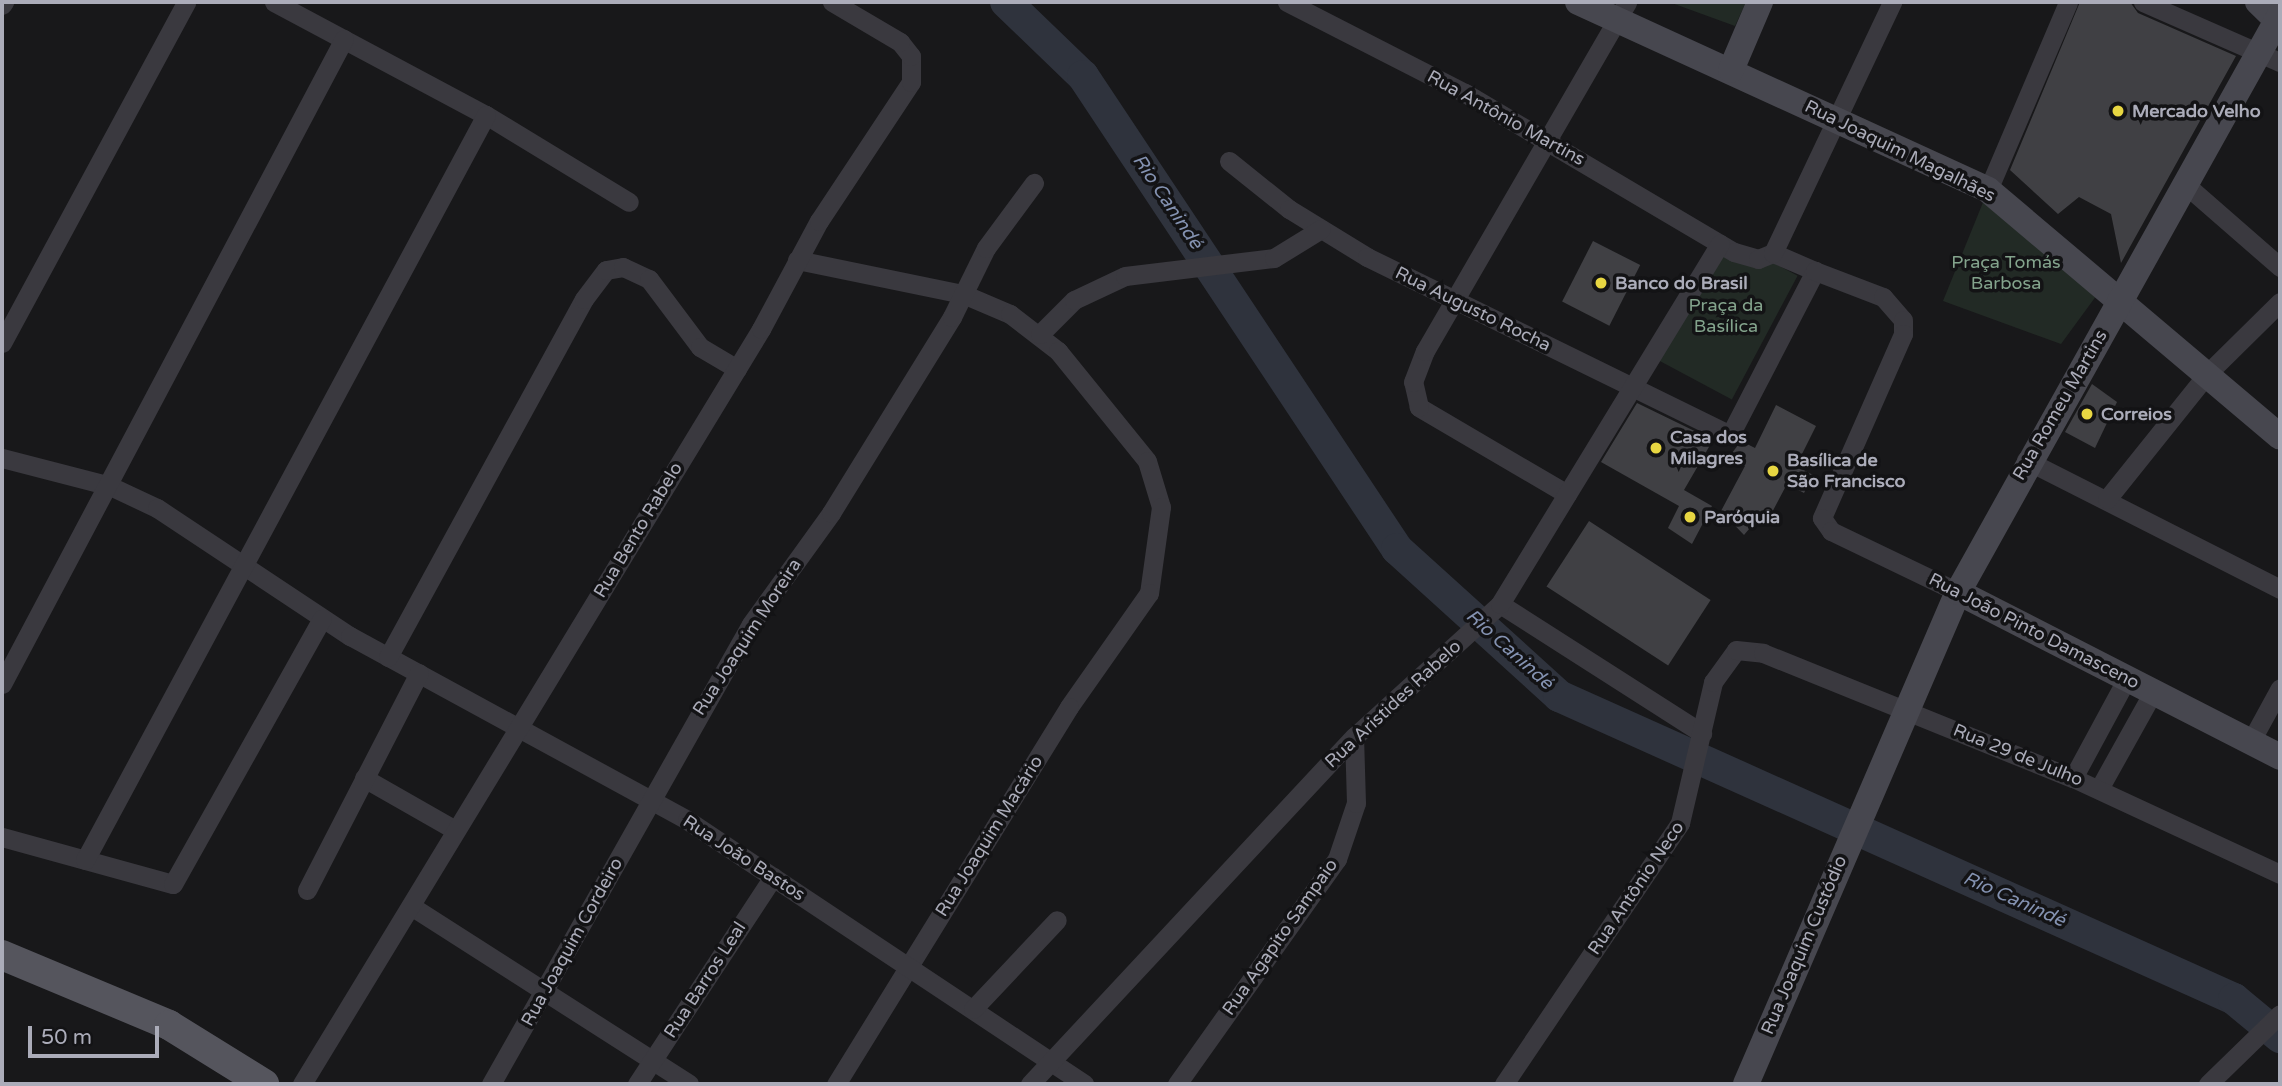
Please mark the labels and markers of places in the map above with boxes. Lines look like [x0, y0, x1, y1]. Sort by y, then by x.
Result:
place label: Mercado Velho [2132, 100, 2261, 122]
marker: Mercado Velho [2110, 103, 2126, 119]
place label: Banco do Brasil [1615, 272, 1748, 294]
marker: Banco do Brasil [1593, 275, 1609, 291]
place label: Correios [2101, 403, 2172, 425]
marker: Correios [2079, 406, 2095, 422]
place label: Casa dos Milagres [1670, 427, 1747, 470]
marker: Casa dos Milagres [1648, 440, 1664, 456]
place label: Basílica de São Francisco [1787, 450, 1905, 492]
marker: Basílica de São Francisco [1765, 463, 1781, 479]
place label: Paróquia [1704, 506, 1780, 528]
marker: Paróquia [1682, 509, 1698, 525]

